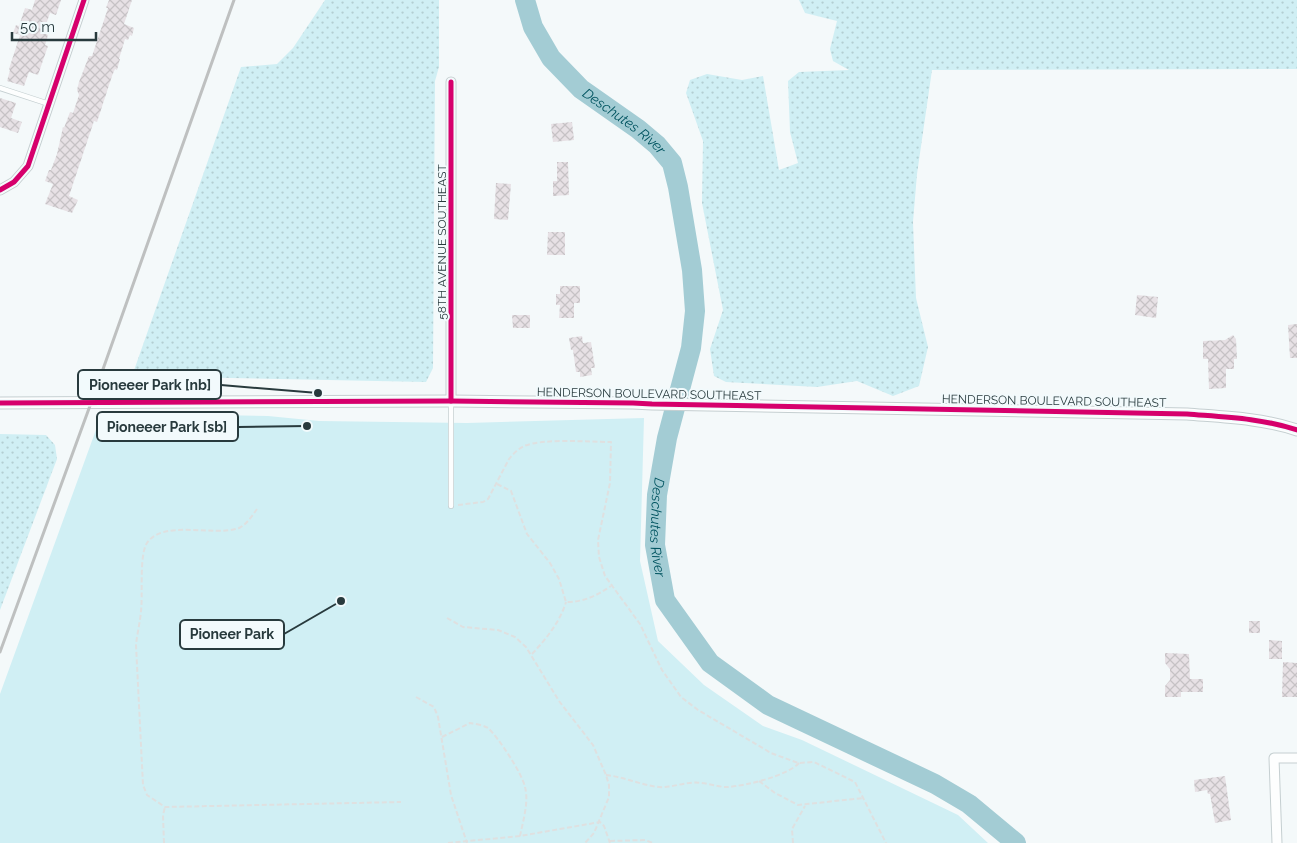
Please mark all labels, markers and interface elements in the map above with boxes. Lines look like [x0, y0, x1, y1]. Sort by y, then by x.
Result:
scale bar [12, 10, 96, 42]
text: 50 m [20, 18, 55, 36]
water label: Deschutes River [580, 85, 670, 158]
street label: 58TH AVENUE SOUTHEAST [435, 164, 449, 320]
callout: Pioneeer Park [nb] [78, 370, 221, 399]
text: Pioneeer Park [nb] [89, 377, 211, 393]
street label: HENDERSON BOULEVARD SOUTHEAST [537, 385, 762, 403]
street label: HENDERSON BOULEVARD SOUTHEAST [942, 392, 1167, 410]
callout: Pioneeer Park [sb] [97, 412, 238, 441]
text: Pioneeer Park [sb] [107, 419, 227, 435]
water label: Deschutes River [647, 477, 669, 580]
callout: Pioneer Park [180, 620, 284, 649]
text: Pioneer Park [190, 626, 274, 642]

